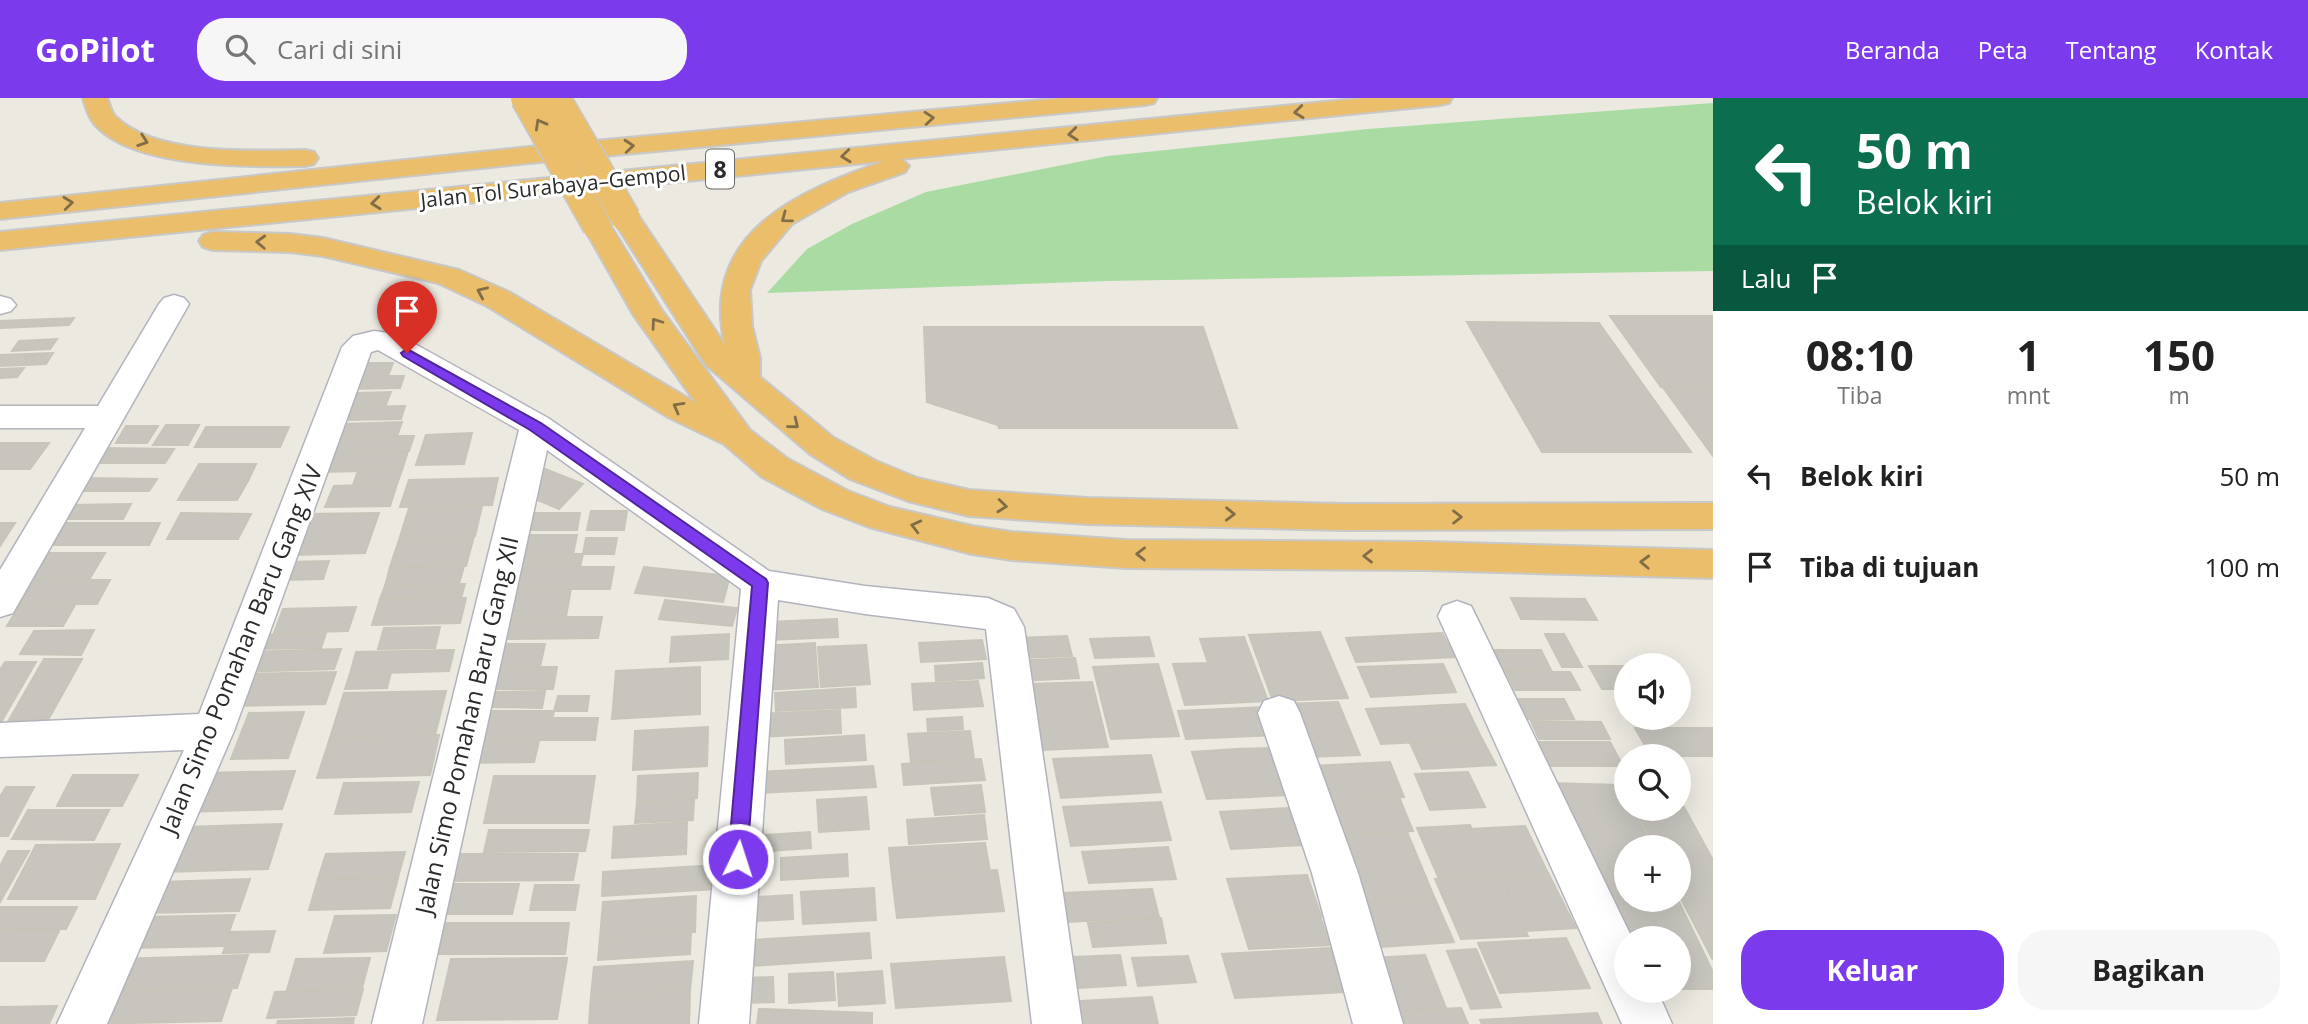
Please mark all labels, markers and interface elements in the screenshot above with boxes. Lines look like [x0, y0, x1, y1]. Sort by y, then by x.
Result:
search box [197, 18, 687, 81]
text: GoPilot [35, 27, 155, 72]
icon: search [221, 30, 259, 68]
text: Cari di sini [277, 31, 402, 67]
text: Beranda [1845, 33, 1940, 66]
text: Peta [1978, 33, 2028, 66]
text: Tentang [2066, 33, 2157, 66]
text: Kontak [2195, 33, 2273, 66]
one-way arrow [1293, 104, 1305, 119]
one-way arrow [924, 111, 935, 126]
text: 50 m [1856, 117, 1973, 183]
one-way arrow [535, 119, 548, 131]
one-way arrow [1067, 126, 1079, 141]
icon: left [1741, 126, 1832, 217]
one-way arrow [136, 133, 148, 148]
one-way arrow [624, 139, 635, 154]
one-way arrow [841, 148, 852, 163]
road number: 8 [706, 150, 734, 188]
street label: Jalan Tol Surabaya–Gempol [417, 158, 687, 214]
text: Belok kiri [1856, 180, 1993, 223]
one-way arrow [62, 196, 74, 211]
one-way arrow [370, 196, 382, 211]
one-way arrow [781, 209, 793, 222]
one-way arrow [256, 234, 267, 249]
icon: arrive [1806, 259, 1844, 297]
text: Lalu [1741, 260, 1792, 296]
pin [377, 281, 437, 353]
one-way arrow [477, 286, 489, 300]
icon: arrive [388, 292, 426, 330]
one-way arrow [652, 318, 664, 331]
text: 08:10 [1806, 326, 1914, 383]
text: 1 [2016, 326, 2040, 383]
text: 150 [2143, 326, 2215, 383]
text: Tiba [1837, 379, 1883, 411]
text: mnt [2007, 379, 2050, 411]
text: m [2168, 379, 2190, 411]
one-way arrow [672, 402, 685, 415]
one-way arrow [786, 416, 799, 428]
icon: left [1741, 457, 1779, 495]
text: Belok kiri [1800, 458, 1924, 494]
text: 50 m [2219, 458, 2280, 494]
street label: Jalan Simo Pomahan Baru Gang XIV [150, 459, 330, 840]
one-way arrow [997, 498, 1008, 513]
one-way arrow [1224, 507, 1235, 522]
one-way arrow [1452, 509, 1463, 525]
one-way arrow [910, 520, 922, 534]
street label: Jalan Simo Pomahan Baru Gang XII [406, 533, 526, 919]
one-way arrow [1135, 546, 1146, 562]
one-way arrow [1363, 548, 1373, 564]
icon: arrive [1741, 548, 1779, 586]
text: Tiba di tujuan [1800, 549, 1979, 585]
text: 100 m [2205, 549, 2280, 585]
one-way arrow [1639, 554, 1650, 570]
map controls [1614, 653, 1691, 1003]
button: sound [1614, 653, 1691, 730]
button: search [1614, 744, 1691, 821]
position arrow [701, 822, 775, 896]
button: + [1614, 835, 1691, 912]
button: − [1614, 926, 1691, 1003]
button: Keluar [1741, 930, 2004, 1010]
button: Bagikan [2018, 930, 2280, 1010]

